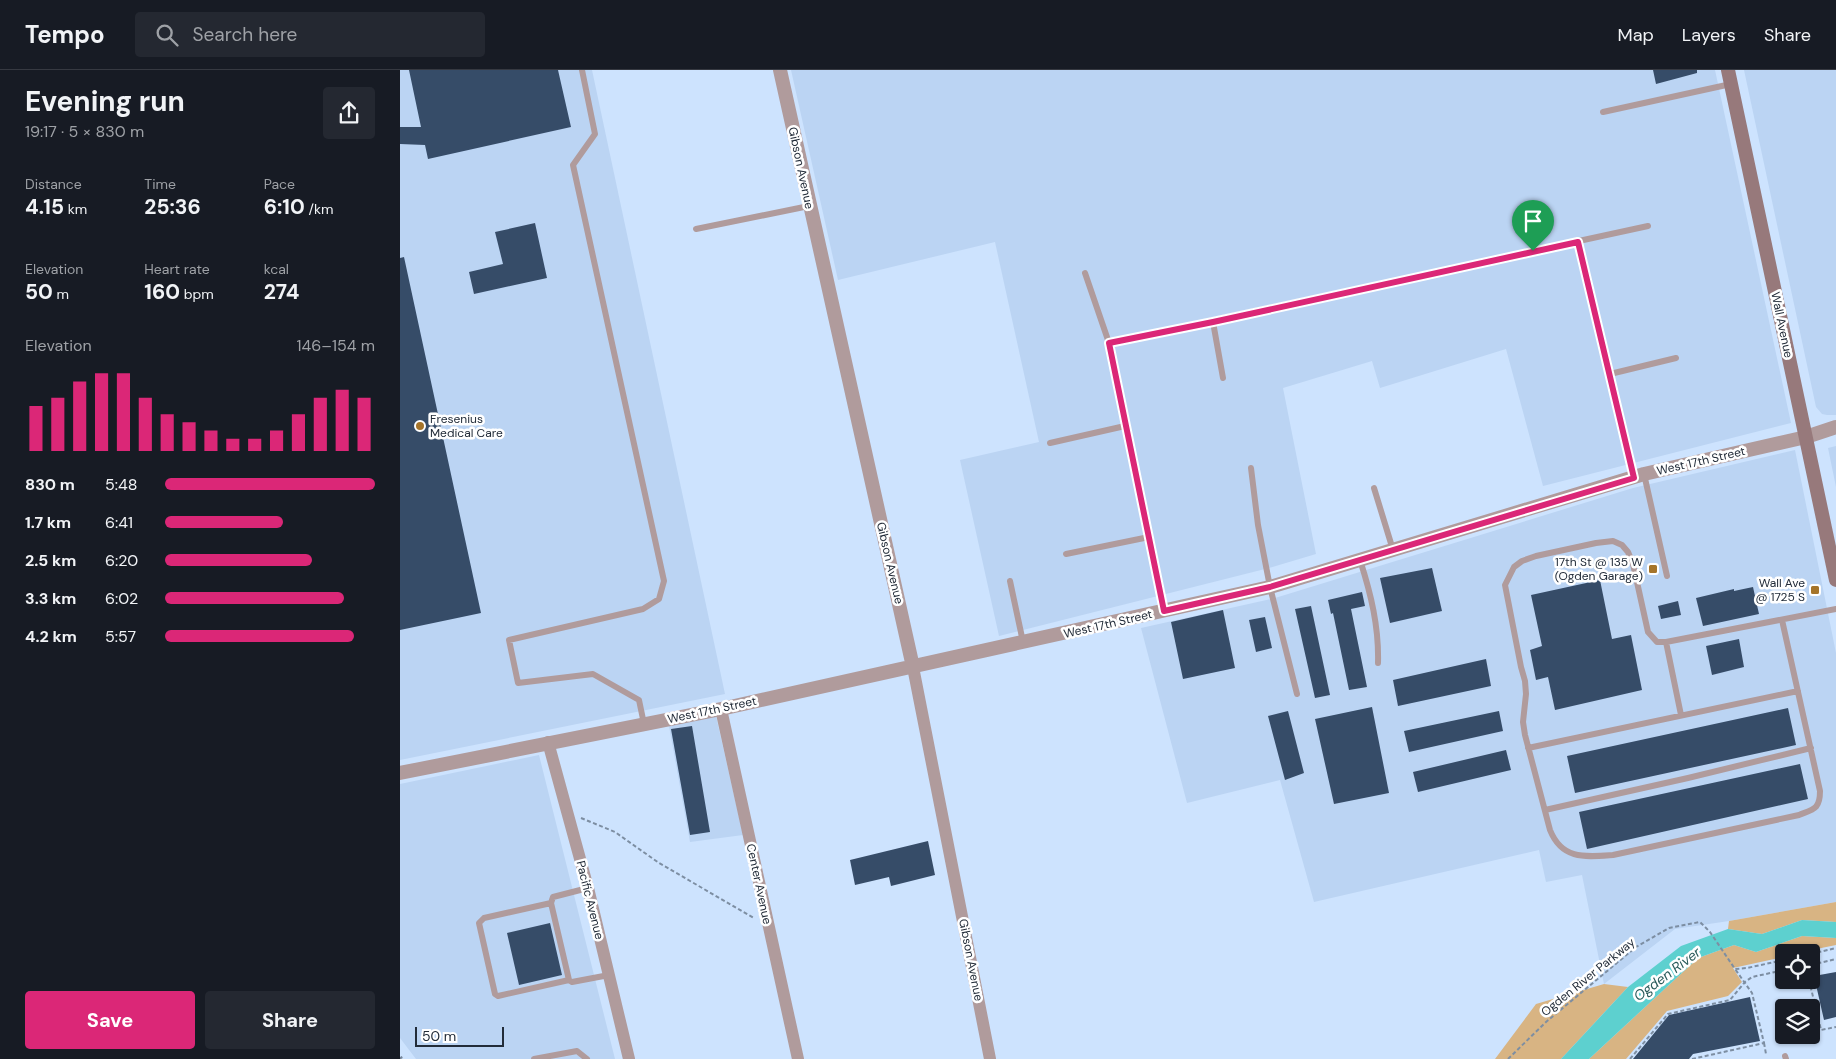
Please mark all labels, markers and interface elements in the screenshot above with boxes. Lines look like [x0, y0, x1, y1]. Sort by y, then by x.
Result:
search box [135, 12, 485, 57]
text: Tempo [25, 19, 105, 50]
icon: search [153, 21, 181, 49]
text: Search here [193, 22, 297, 47]
text: Map [1618, 23, 1654, 47]
text: Layers [1682, 23, 1736, 47]
text: Share [1764, 23, 1811, 47]
text: Evening run [25, 83, 185, 120]
button: share [323, 87, 375, 139]
text: 19:17 · 5 × 830 m [25, 121, 144, 142]
street label: Gibson Avenue [784, 125, 818, 211]
text: Distance [25, 175, 82, 193]
text: Time [144, 175, 176, 193]
text: Pace [264, 175, 295, 193]
text: 4.15 [25, 193, 64, 221]
text: 25:36 [144, 193, 201, 221]
text: 6:10 [264, 193, 305, 221]
text: km [64, 200, 87, 218]
text: /km [305, 200, 333, 218]
pin [1512, 200, 1554, 251]
icon: arrive [1519, 207, 1547, 235]
text: Elevation [25, 260, 83, 278]
text: Heart rate [144, 260, 210, 278]
text: kcal [264, 260, 289, 278]
text: 50 [25, 278, 53, 306]
text: 160 [144, 278, 180, 306]
text: 274 [264, 278, 299, 306]
text: m [53, 285, 69, 303]
text: bpm [180, 285, 214, 303]
street label: Wall Avenue [1767, 291, 1797, 360]
text: Elevation [25, 335, 92, 356]
text: 146–154 m [297, 335, 375, 356]
place label: Fresenius Medical Care [430, 411, 503, 441]
marker: Fresenius Medical Care [414, 420, 426, 432]
street label: West 17th Street [1655, 443, 1747, 479]
text: 830 m [25, 474, 75, 495]
text: 5:48 [105, 474, 137, 495]
text: 1.7 km [25, 512, 71, 533]
text: 6:41 [105, 512, 133, 533]
street label: Gibson Avenue [873, 521, 907, 606]
text: 2.5 km [25, 550, 76, 571]
text: 6:20 [105, 550, 138, 571]
place label: 17th St @ 135 W (Ogden Garage) [1555, 554, 1643, 584]
marker: 17th St @ 135 W (Ogden Garage) [1647, 563, 1659, 575]
place label: Wall Ave @ 1725 S [1756, 575, 1805, 605]
marker: Wall Ave @ 1725 S [1809, 584, 1821, 596]
text: 3.3 km [25, 588, 76, 609]
text: 6:02 [105, 588, 138, 609]
street label: West 17th Street [1062, 606, 1154, 642]
text: 4.2 km [25, 626, 77, 647]
text: 5:57 [105, 626, 136, 647]
street label: West 17th Street [666, 693, 758, 727]
street label: Center Avenue [743, 842, 775, 926]
street label: Pacific Avenue [572, 859, 608, 941]
street label: Gibson Avenue [955, 917, 987, 1003]
street label: Ogden River Parkway [1538, 934, 1638, 1020]
water label: Ogden River [1630, 942, 1705, 1005]
map controls [1775, 944, 1820, 1044]
button: locate [1775, 944, 1820, 989]
button: Save [25, 991, 195, 1049]
button: Share [205, 991, 375, 1049]
button: layers [1775, 999, 1820, 1044]
scale bar [415, 1024, 504, 1047]
text: 50 m [422, 1027, 456, 1045]

